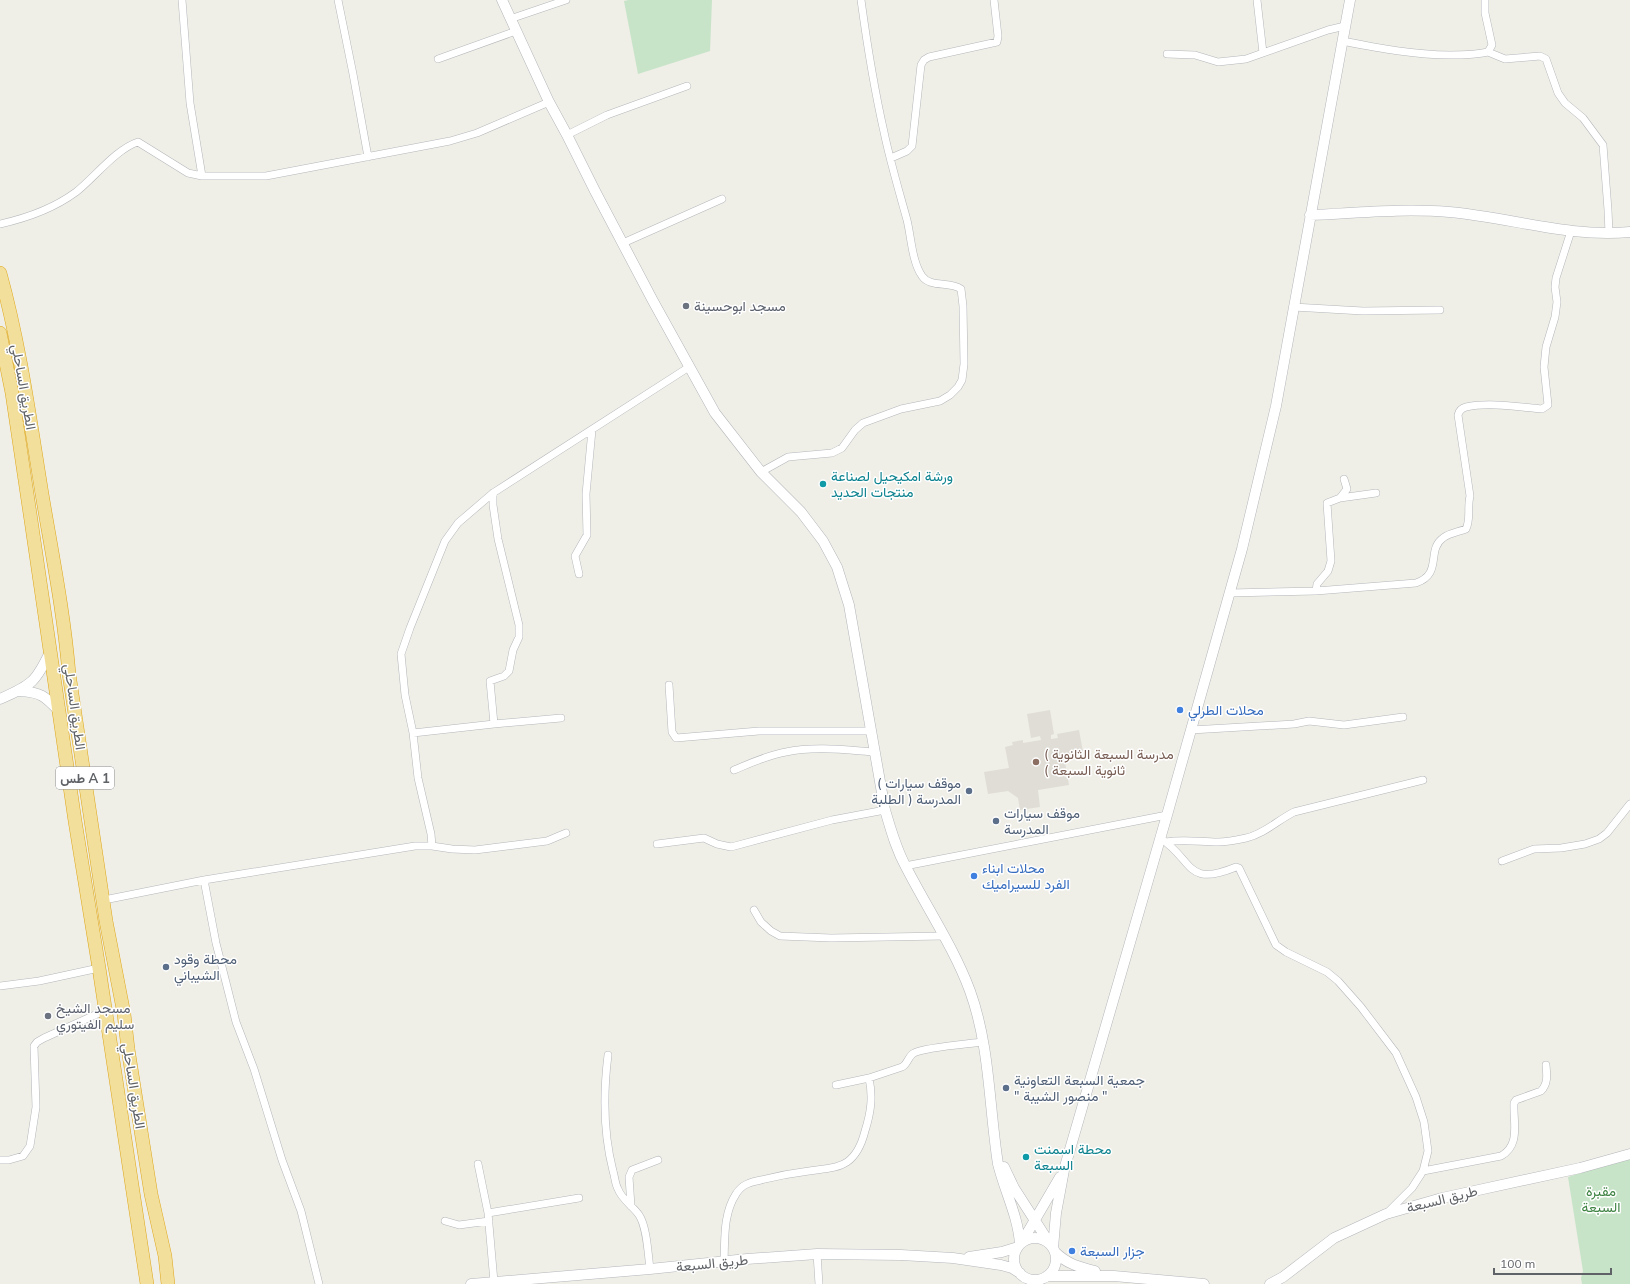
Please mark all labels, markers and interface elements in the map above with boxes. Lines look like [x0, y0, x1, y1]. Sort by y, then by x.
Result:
place label: مسجد ابوحسينة [694, 297, 786, 315]
marker: مسجد ابوحسينة [681, 301, 691, 311]
street label: الطريق الساحلي [5, 343, 40, 432]
place label: ورشة امكيحيل لصناعة منتجات الحديد [831, 467, 953, 501]
marker: ورشة امكيحيل لصناعة منتجات الحديد [818, 479, 828, 489]
street label: الطريق الساحلي [57, 663, 90, 752]
place label: محلات الطرلي [1188, 701, 1264, 722]
marker: محلات الطرلي [1175, 705, 1185, 715]
place label: ( مدرسة السبعة الثانوية ( ثانوية السبعة [1044, 745, 1174, 779]
marker: ( مدرسة السبعة الثانوية ( ثانوية السبعة [1031, 757, 1041, 767]
road number: طس A 1 [56, 767, 114, 789]
place label: ( موقف سيارات المدرسة ( الطلبة [871, 774, 961, 808]
marker: ( موقف سيارات المدرسة ( الطلبة [964, 786, 974, 796]
place label: موقف سيارات المدرسة [1004, 804, 1080, 838]
marker: موقف سيارات المدرسة [991, 816, 1001, 826]
place label: محلات ابناء الفرد للسيراميك [982, 859, 1070, 893]
marker: محلات ابناء الفرد للسيراميك [969, 871, 979, 881]
place label: محطة وقود الشيباني [174, 950, 237, 987]
marker: محطة وقود الشيباني [161, 962, 171, 972]
place label: مسجد الشيخ سليم الفيتوري [56, 999, 134, 1036]
marker: مسجد الشيخ سليم الفيتوري [43, 1011, 53, 1021]
street label: الطريق الساحلي [115, 1042, 150, 1131]
place label: جمعية السبعة التعاونية " منصور الشيبة " [1014, 1071, 1145, 1105]
marker: جمعية السبعة التعاونية " منصور الشيبة " [1001, 1083, 1011, 1093]
place label: محطة اسمنت السبعة [1034, 1140, 1111, 1174]
marker: محطة اسمنت السبعة [1021, 1152, 1031, 1162]
street label: طريق السبعة [1405, 1181, 1479, 1217]
park label: مقبرة السبعة [1581, 1182, 1621, 1216]
place label: جزار السبعة [1080, 1242, 1145, 1260]
marker: جزار السبعة [1067, 1246, 1077, 1256]
street label: طريق السبعة [675, 1250, 749, 1276]
scale bar [1494, 1250, 1611, 1276]
text: 100 m [1500, 1256, 1535, 1271]

